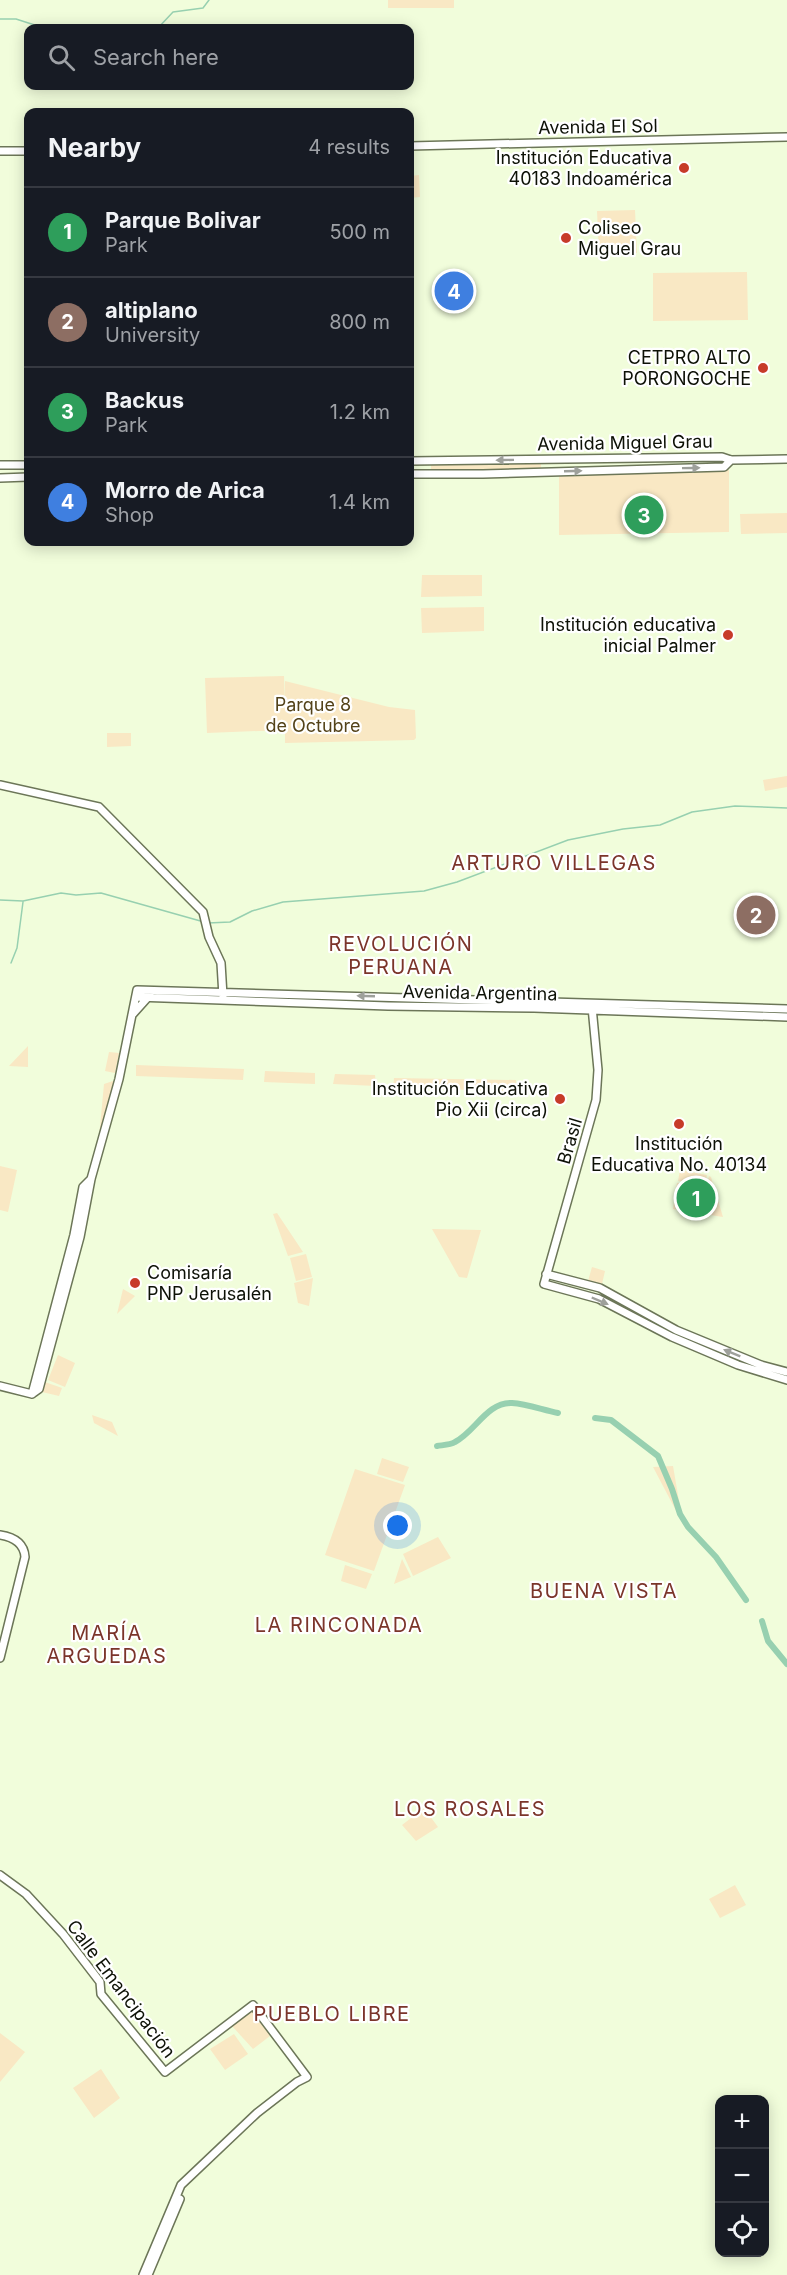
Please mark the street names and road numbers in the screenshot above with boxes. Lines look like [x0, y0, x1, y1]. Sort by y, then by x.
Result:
street label: Avenida El Sol [538, 115, 658, 138]
street label: Avenida Miguel Grau [537, 430, 713, 455]
street label: Avenida Argentina [402, 981, 558, 1004]
street label: Brasil [553, 1115, 586, 1166]
street label: Calle Emancipación [63, 1916, 180, 2062]

